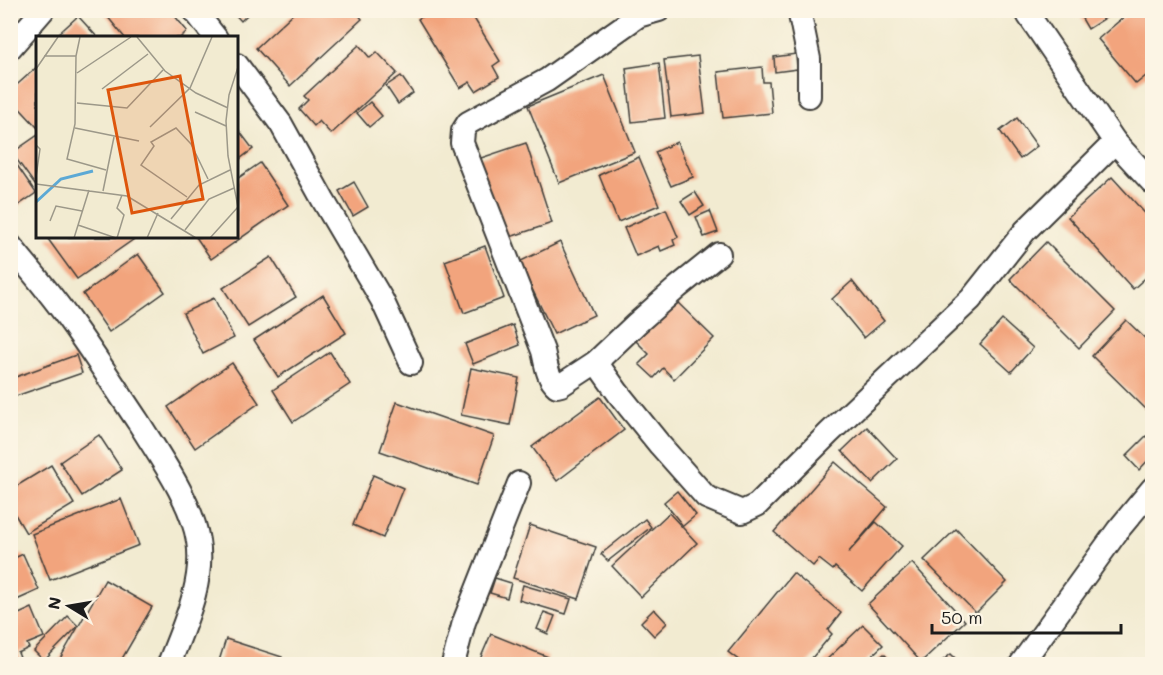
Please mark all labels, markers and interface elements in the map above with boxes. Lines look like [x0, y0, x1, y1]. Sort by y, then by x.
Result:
inset map [36, 36, 238, 238]
north arrow [39, 576, 99, 636]
text: N [42, 595, 65, 611]
scale bar [932, 597, 1121, 635]
text: 50 m [941, 605, 983, 629]

